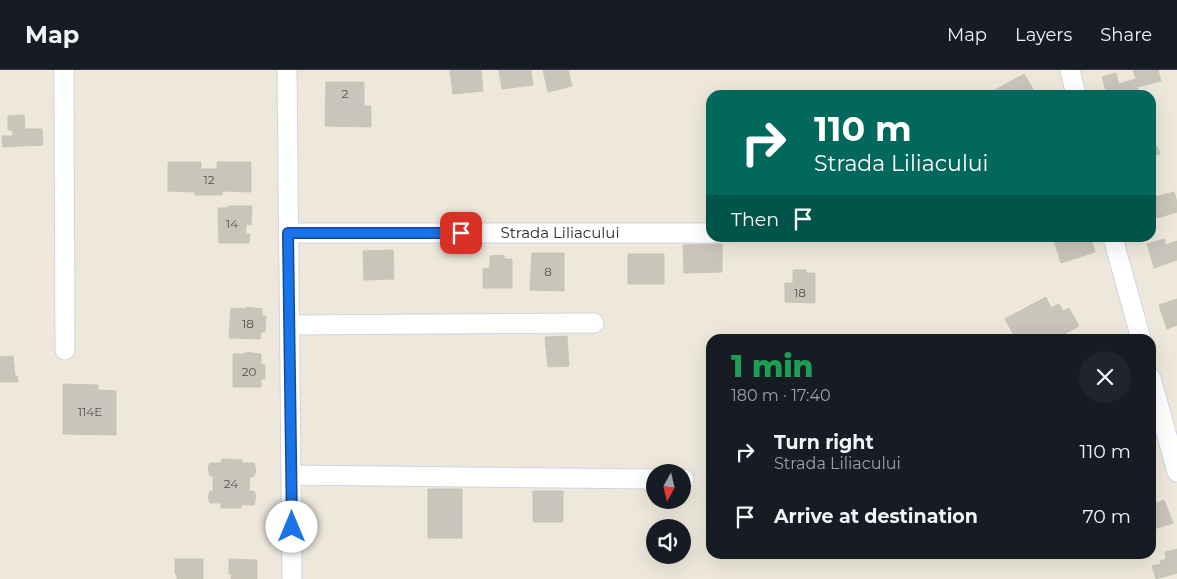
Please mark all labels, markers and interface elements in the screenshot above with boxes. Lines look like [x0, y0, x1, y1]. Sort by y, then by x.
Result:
text: Map [25, 20, 79, 49]
text: Map [947, 24, 987, 46]
text: Layers [1015, 24, 1072, 46]
text: Share [1100, 24, 1152, 46]
house number: 2 [342, 86, 349, 101]
text: 110 m [814, 107, 912, 150]
icon: right [731, 110, 796, 175]
text: Strada Liliacului [814, 150, 989, 177]
house number: 12 [203, 172, 215, 187]
icon: arrive [789, 205, 817, 233]
text: Then [731, 208, 779, 231]
pin [440, 212, 482, 254]
house number: 14 [226, 216, 238, 231]
icon: arrive [447, 219, 475, 247]
street label: Strada Liliacului [501, 223, 620, 242]
house number: 8 [544, 264, 552, 279]
house number: 18 [794, 285, 806, 300]
house number: 18 [242, 316, 254, 331]
text: 1 min [731, 348, 814, 385]
button: close [1079, 351, 1131, 403]
house number: 20 [242, 364, 256, 379]
text: 180 m · 17:40 [731, 386, 831, 405]
house number: 114E [78, 404, 102, 419]
text: Turn right [774, 431, 874, 454]
icon: right [731, 438, 759, 466]
text: 110 m [1080, 440, 1131, 463]
text: Strada Liliacului [774, 454, 901, 473]
north arrow [646, 464, 691, 509]
map controls [646, 464, 691, 564]
house number: 24 [224, 476, 238, 491]
position arrow [265, 500, 317, 552]
icon: arrive [731, 503, 759, 531]
text: Arrive at destination [774, 505, 978, 528]
text: 70 m [1082, 505, 1131, 528]
button: sound [646, 519, 691, 564]

